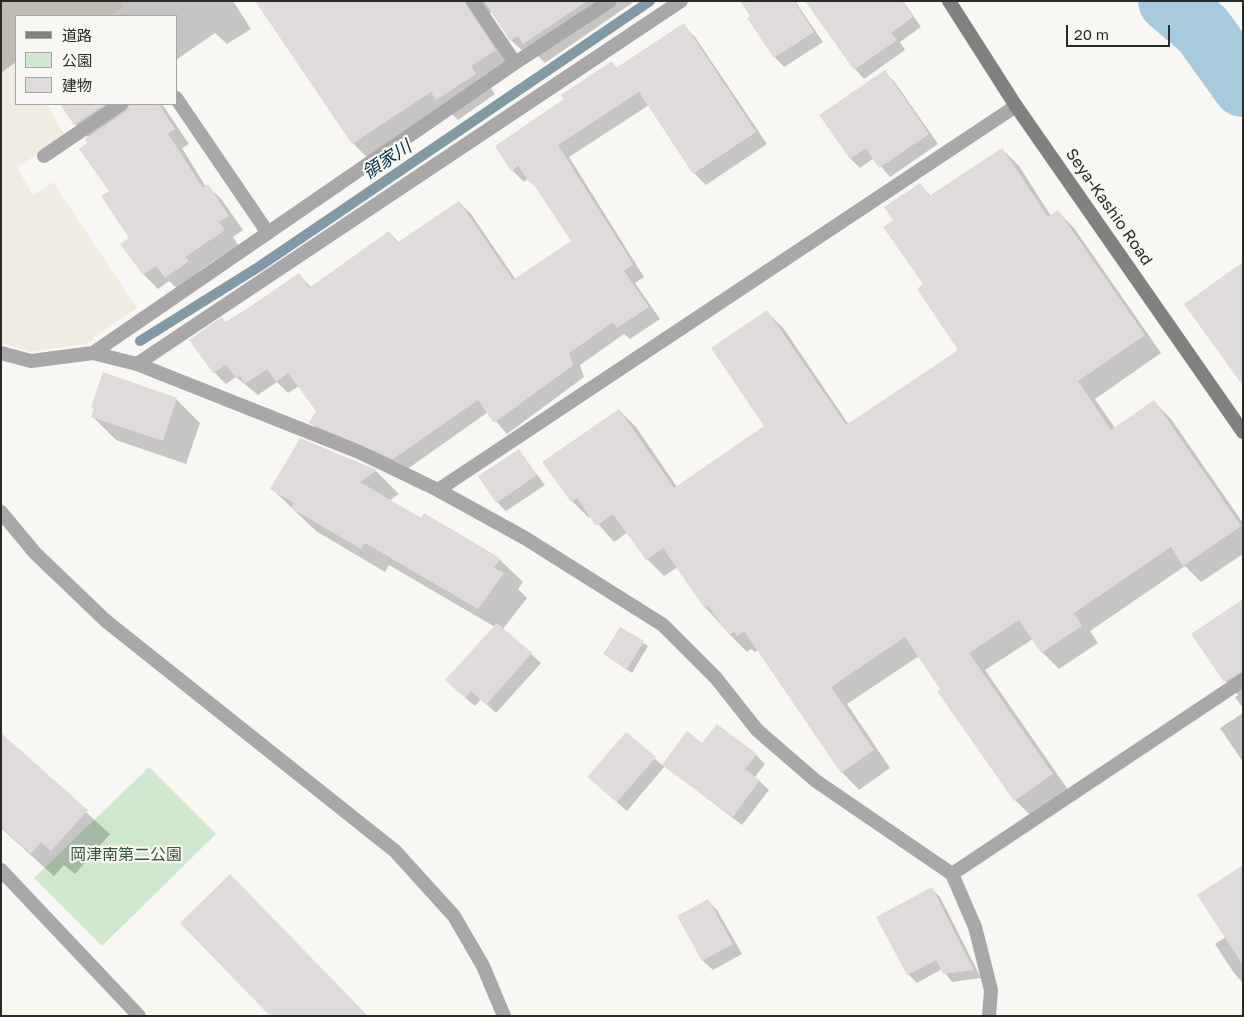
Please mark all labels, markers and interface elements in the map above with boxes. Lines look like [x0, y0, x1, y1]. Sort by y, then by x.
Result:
legend [15, 15, 178, 105]
scale bar [1069, 15, 1173, 47]
text: 20 m [1074, 25, 1109, 43]
text: 道路 [62, 26, 92, 44]
text: 公園 [62, 51, 92, 69]
text: 建物 [62, 76, 92, 94]
water label: 領家川 [359, 136, 415, 184]
street label: Seya-Kashio Road [1062, 145, 1156, 269]
park label: 岡津南第二公園 [70, 845, 182, 865]

